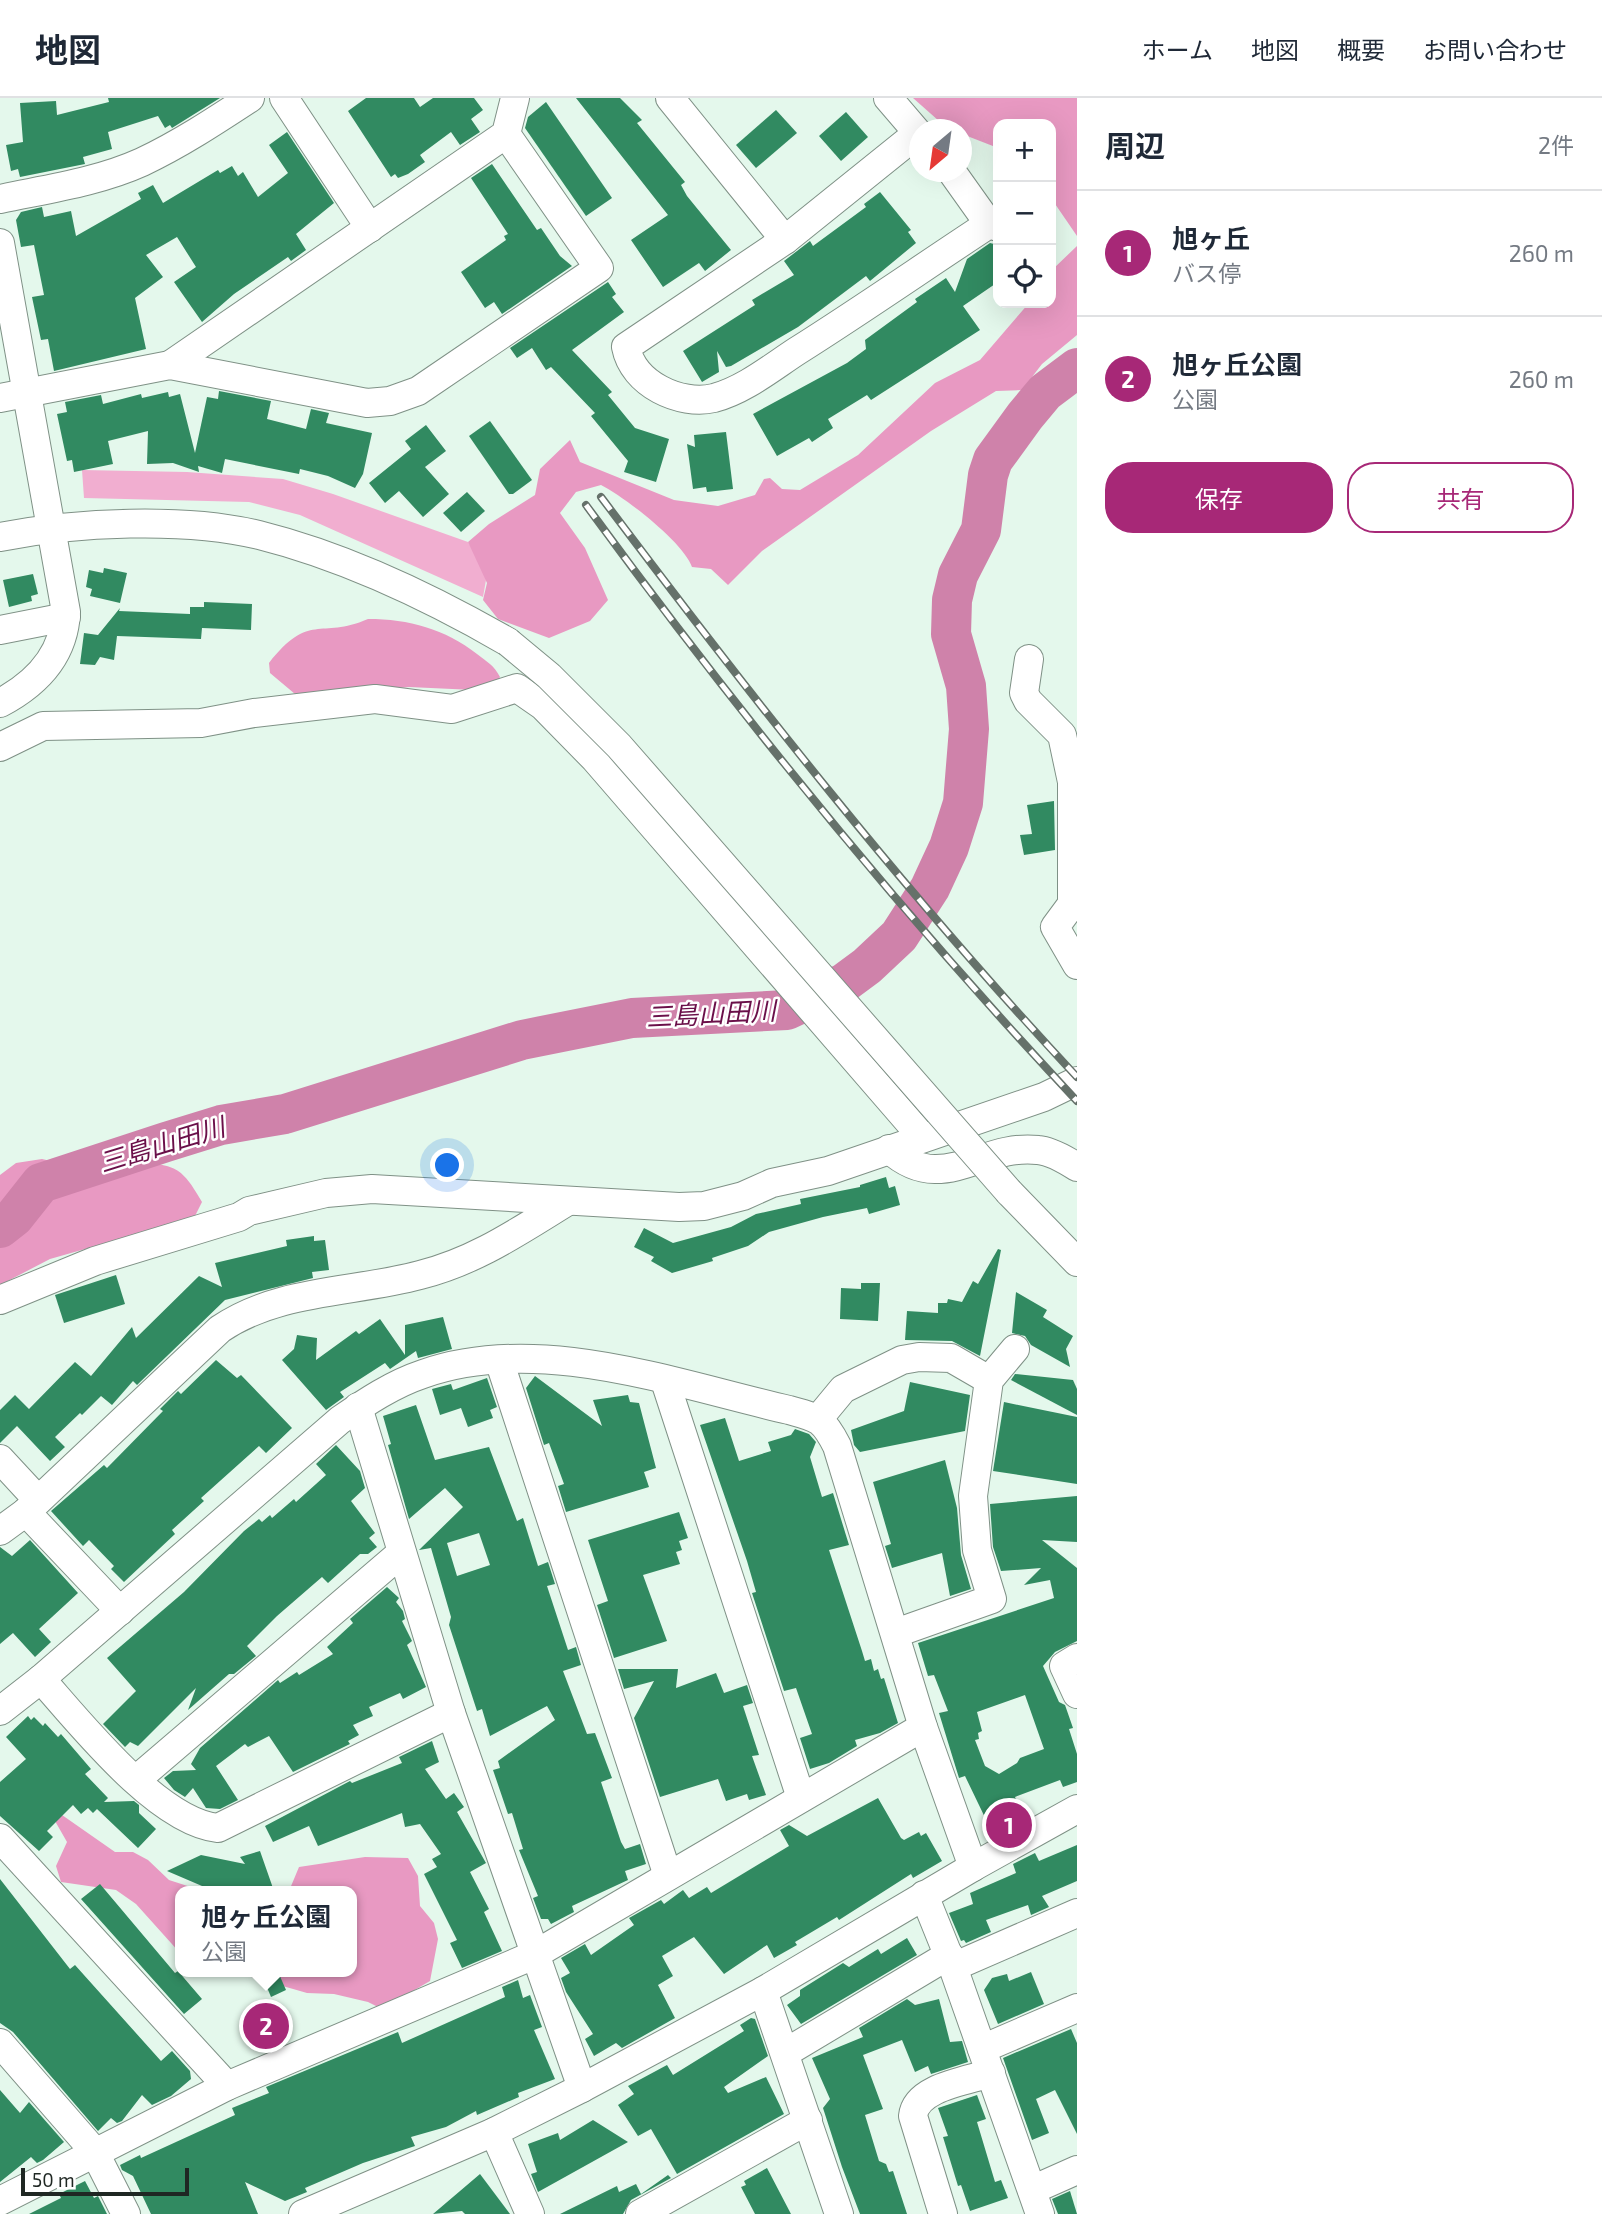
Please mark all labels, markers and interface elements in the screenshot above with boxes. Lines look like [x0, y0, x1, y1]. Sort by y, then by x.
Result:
text: 地図 [35, 29, 101, 69]
text: ホーム [1142, 35, 1213, 64]
text: 地図 [1251, 35, 1299, 64]
text: 概要 [1337, 35, 1385, 64]
text: お問い合わせ [1423, 35, 1567, 64]
north arrow [909, 119, 972, 182]
map controls [993, 119, 1056, 308]
button: + [993, 119, 1056, 182]
text: 周辺 [1105, 127, 1165, 163]
text: 2件 [1538, 131, 1574, 159]
button: − [993, 182, 1056, 245]
text: 旭ヶ丘 [1172, 222, 1250, 253]
text: 1 [1123, 239, 1133, 267]
text: 260 m [1509, 239, 1574, 267]
button: locate [993, 245, 1056, 308]
text: バス停 [1172, 259, 1241, 287]
text: 旭ヶ丘公園 [1172, 348, 1302, 379]
text: 2 [1121, 365, 1135, 393]
text: 260 m [1509, 365, 1574, 393]
text: 公園 [1172, 385, 1218, 413]
button: 保存 [1105, 462, 1333, 533]
button: 共有 [1347, 462, 1574, 533]
water label: 三島山田川 [645, 993, 780, 1031]
water label: 三島山田川 [95, 1109, 231, 1177]
your location [430, 1148, 464, 1182]
pin: 1 [986, 1799, 1032, 1851]
popup [175, 1886, 357, 1977]
text: 旭ヶ丘公園 [201, 1900, 331, 1931]
text: 公園 [201, 1937, 247, 1965]
pin: 2 [243, 2000, 289, 2052]
scale bar [21, 2165, 189, 2197]
text: 50 m [32, 2168, 75, 2191]

